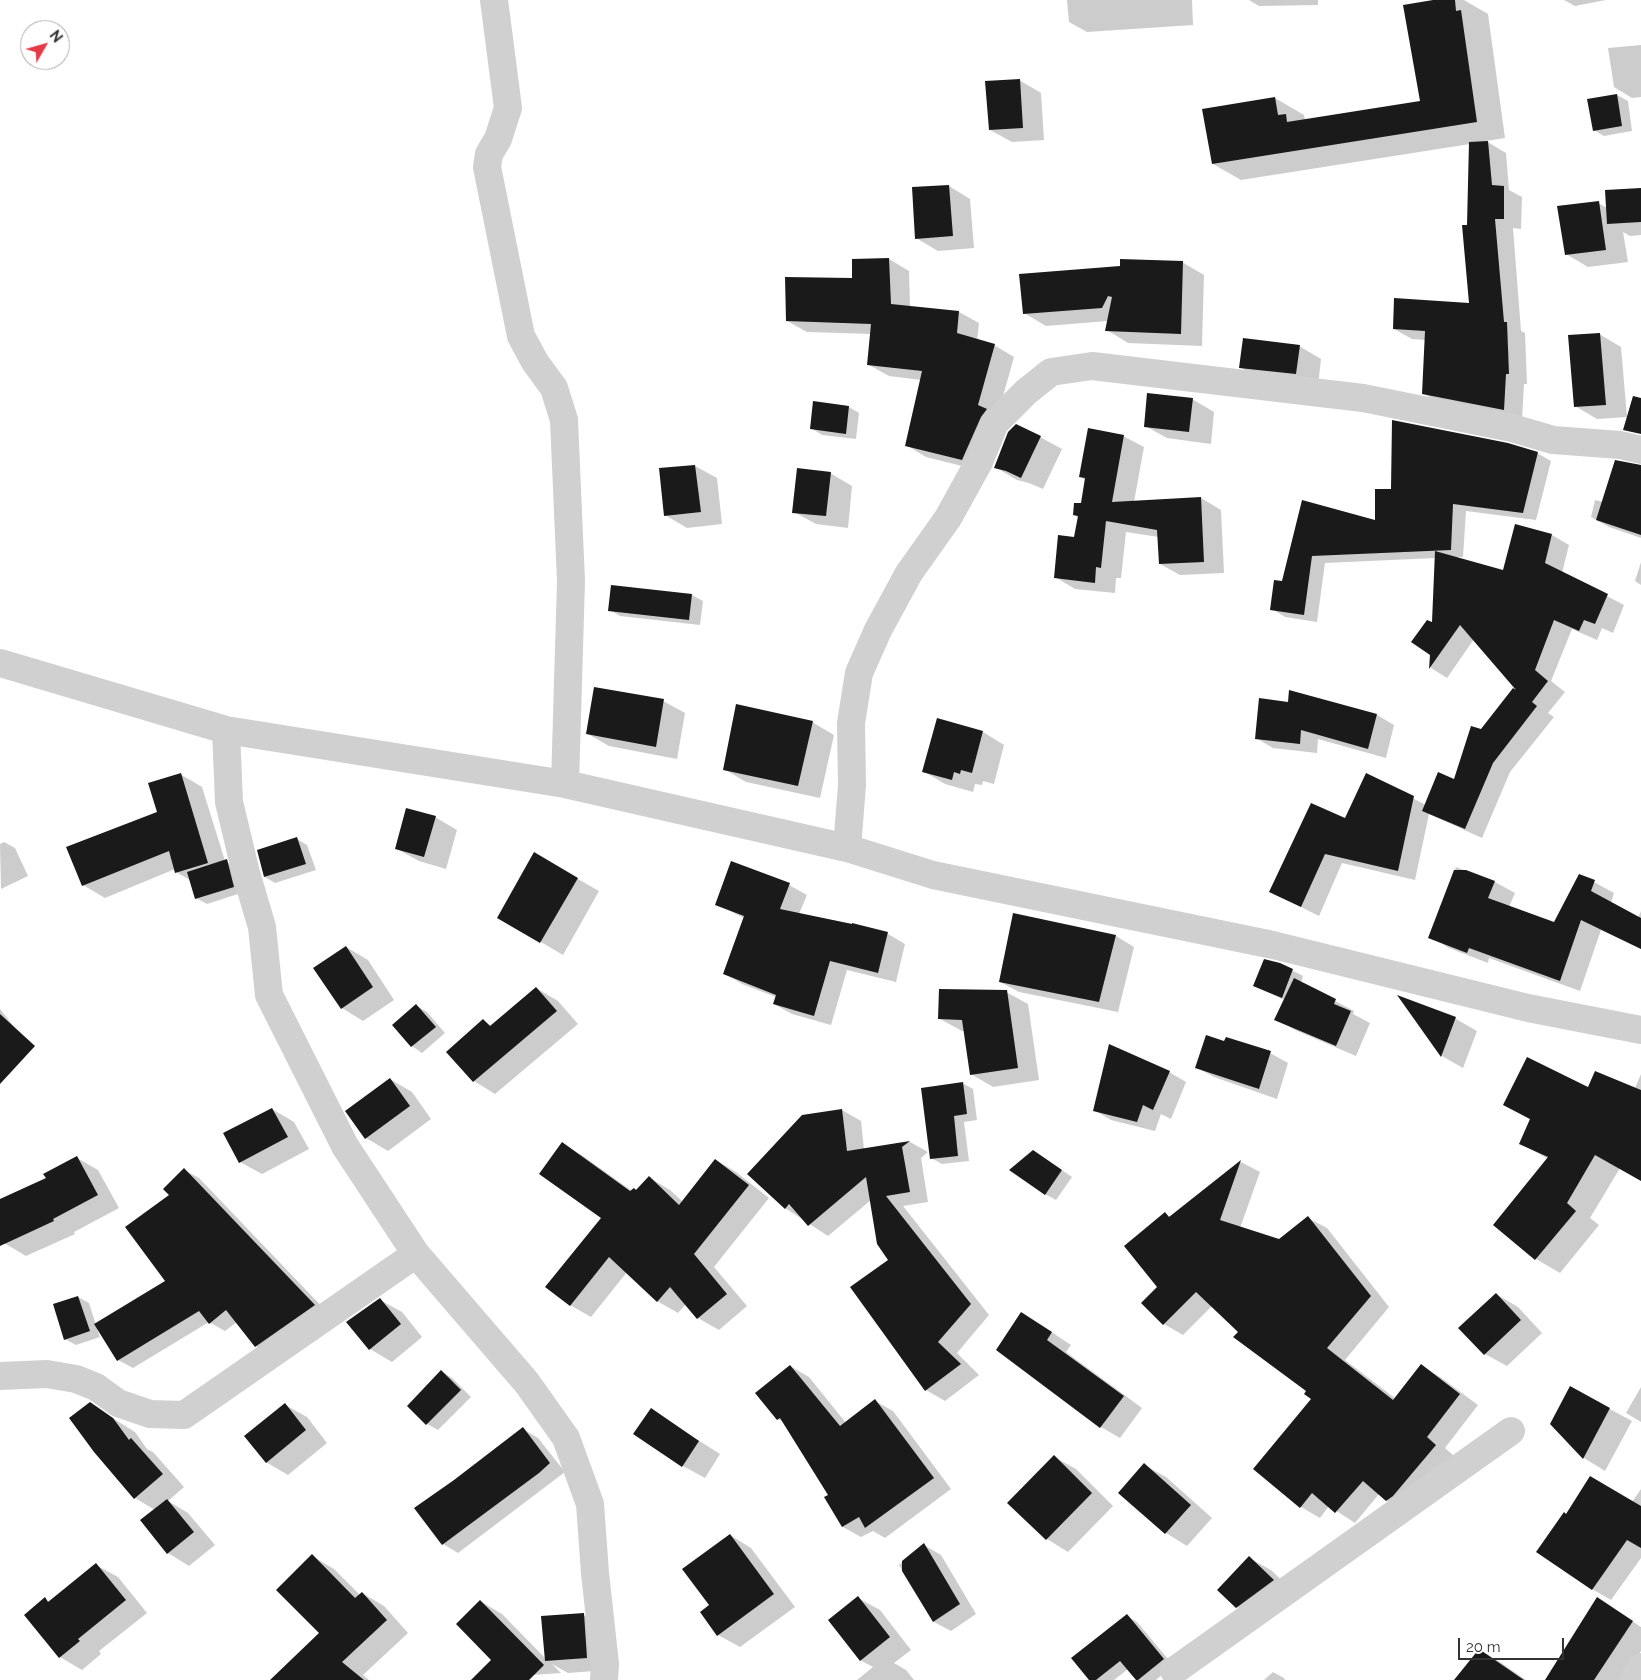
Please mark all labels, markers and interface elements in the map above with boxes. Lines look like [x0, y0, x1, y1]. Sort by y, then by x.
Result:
north arrow [20, 20, 70, 70]
text: N [46, 27, 66, 46]
scale bar [1461, 1628, 1567, 1660]
text: 20 m [1466, 1638, 1501, 1656]

